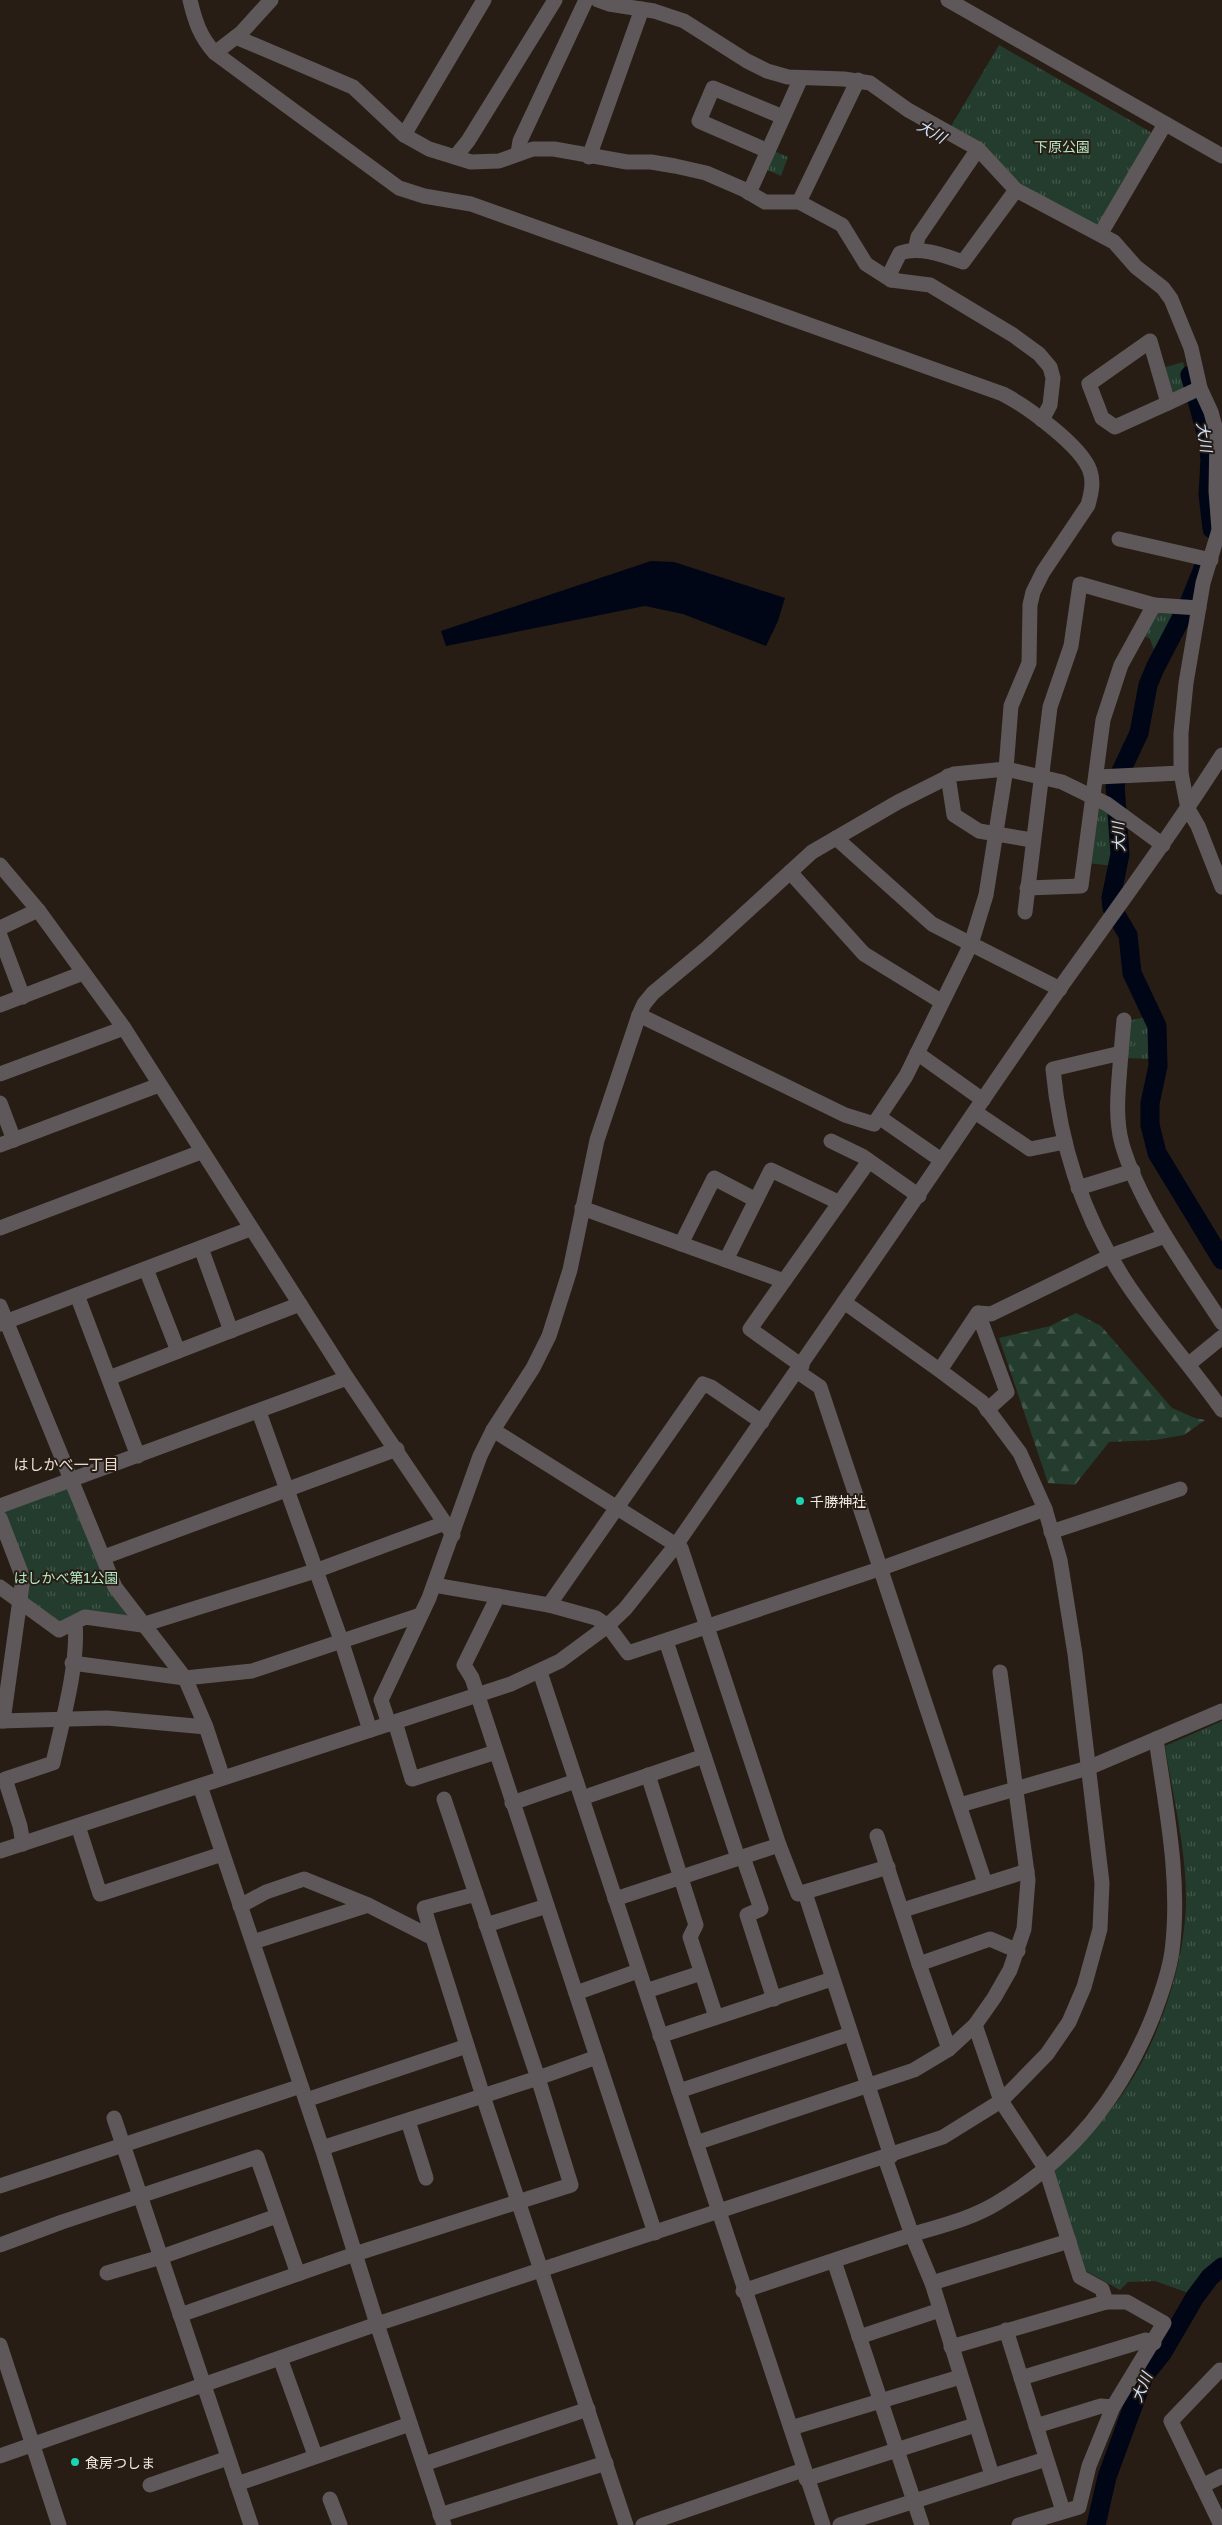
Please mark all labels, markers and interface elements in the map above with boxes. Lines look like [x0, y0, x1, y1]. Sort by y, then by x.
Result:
water label: 大川 [915, 116, 951, 147]
park label: 下原公園 [1034, 138, 1090, 155]
water label: 大川 [1194, 421, 1217, 455]
water label: 大川 [1108, 820, 1128, 852]
district label: はしかべ一丁目 [13, 1455, 119, 1473]
place label: 千勝神社 [810, 1493, 866, 1510]
marker: 千勝神社 [794, 1495, 806, 1507]
park label: はしかべ第1公園 [14, 1569, 118, 1586]
water label: 大川 [1127, 2368, 1156, 2404]
place label: 食房つしま [85, 2454, 155, 2471]
marker: 食房つしま [69, 2456, 81, 2468]

